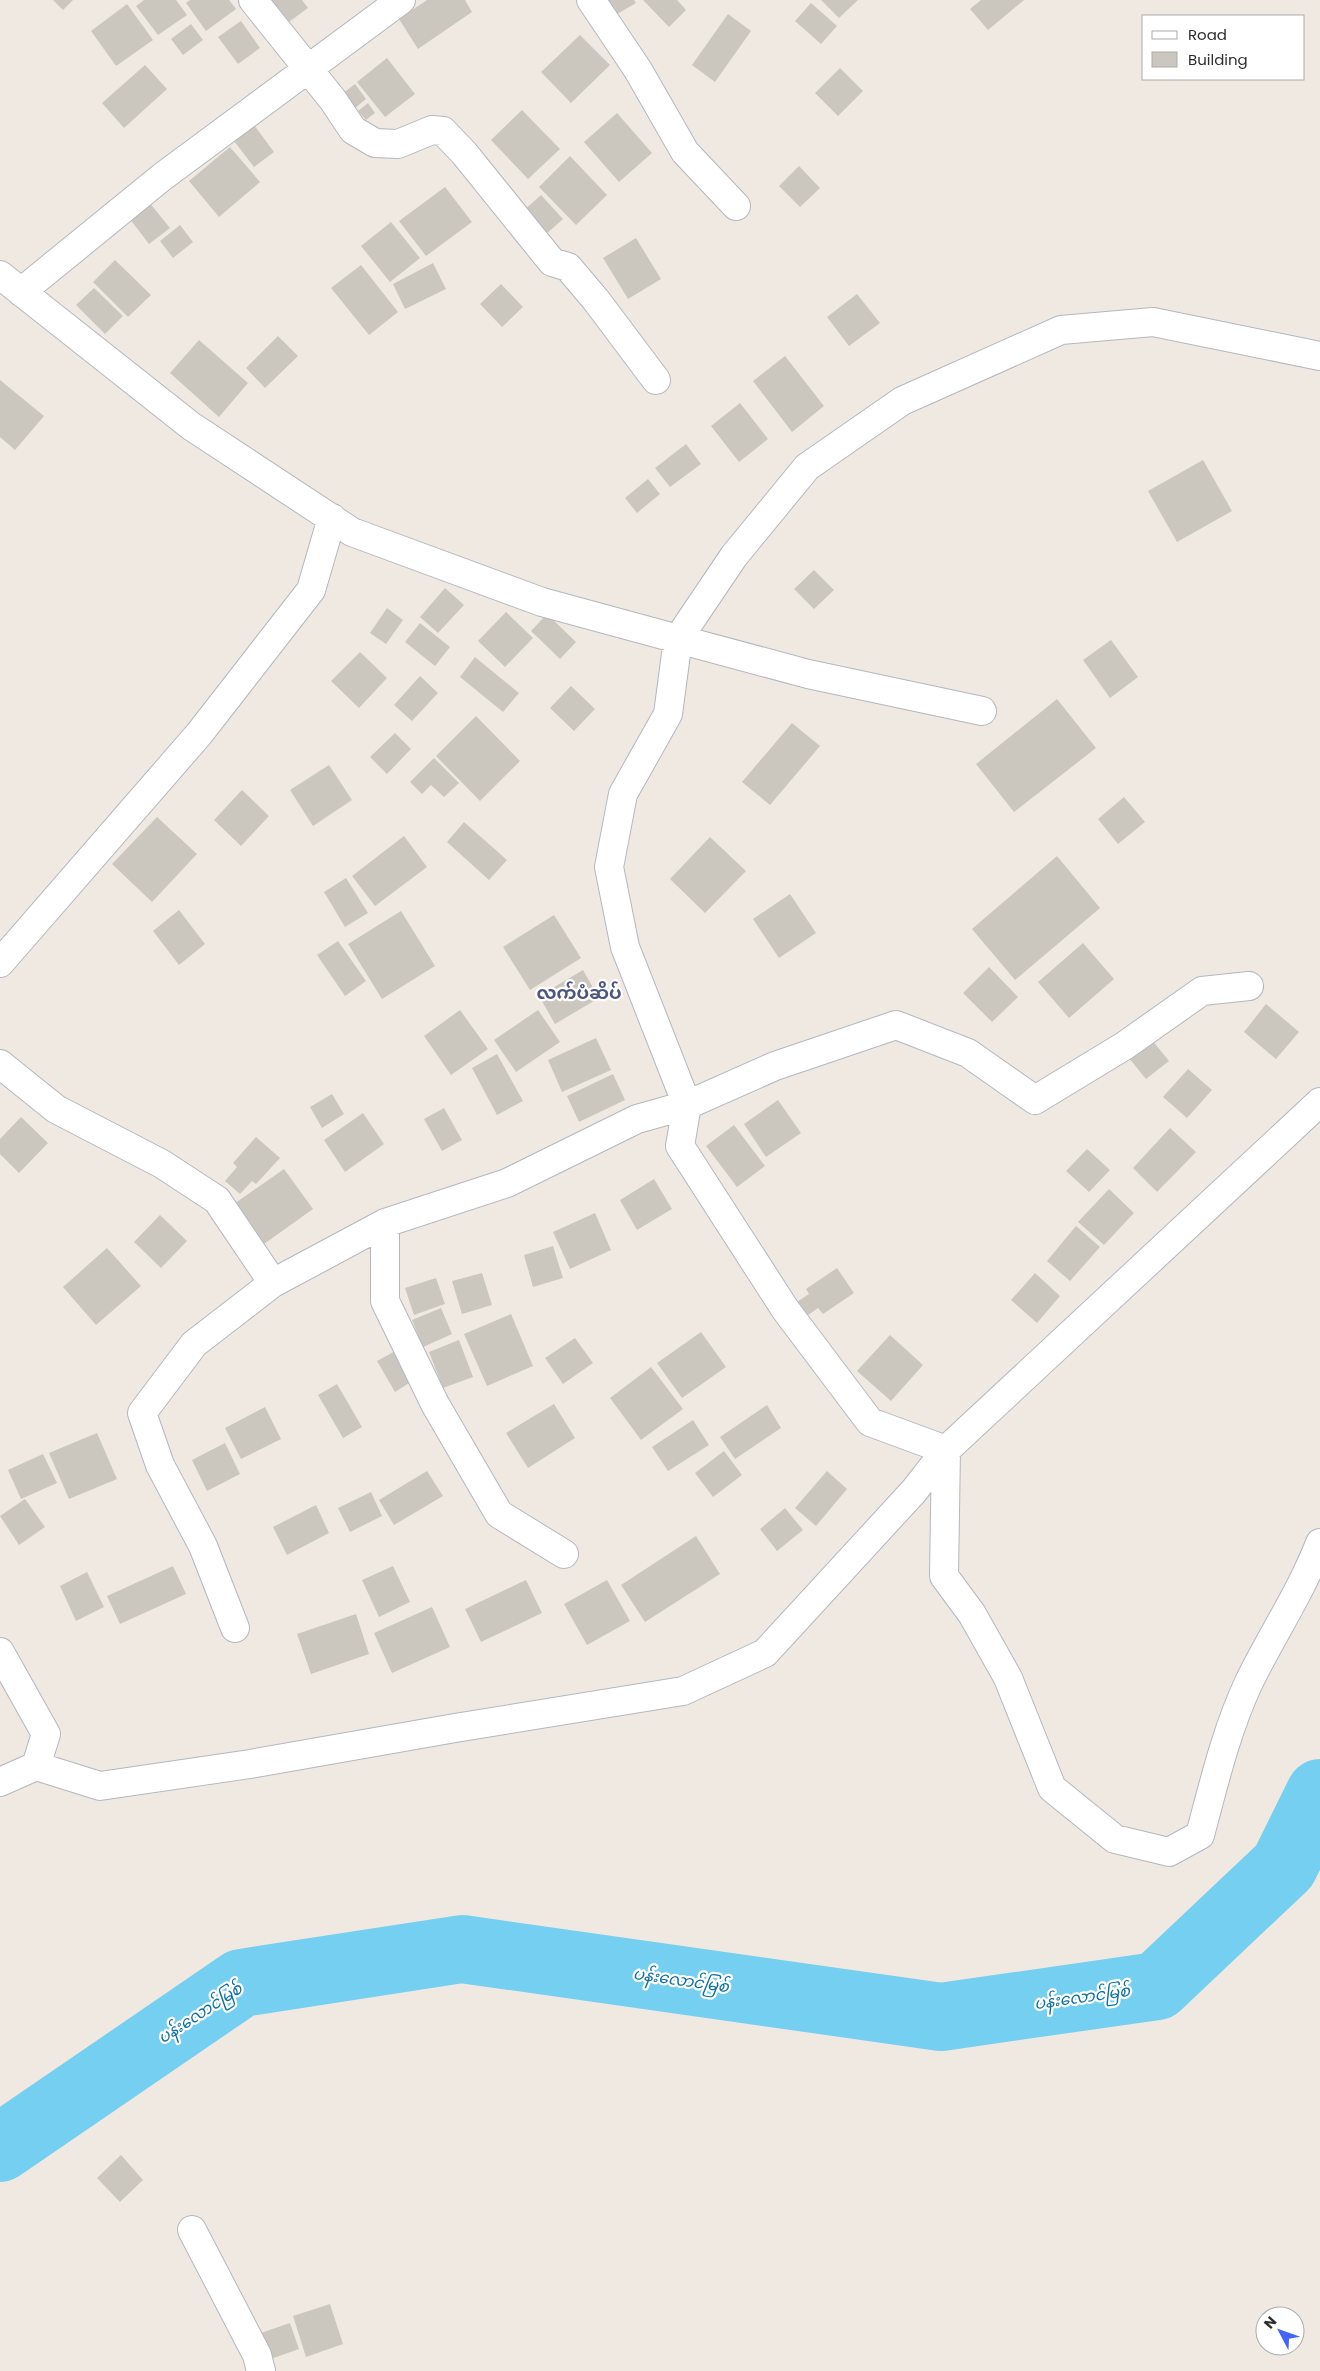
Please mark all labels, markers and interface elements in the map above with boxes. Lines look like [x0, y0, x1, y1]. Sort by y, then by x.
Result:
legend [1142, 15, 1305, 80]
text: Road [1188, 24, 1227, 45]
text: Building [1188, 49, 1248, 70]
district label: လက်ပံဆိပ် [536, 980, 622, 1005]
water label: ပန်းလောင်မြစ် [631, 1962, 732, 2000]
water label: ပန်းလောင်မြစ် [153, 1976, 249, 2051]
water label: ပန်းလောင်မြစ် [1033, 1979, 1133, 2017]
north arrow [1255, 2306, 1305, 2356]
text: N [1259, 2312, 1281, 2333]

